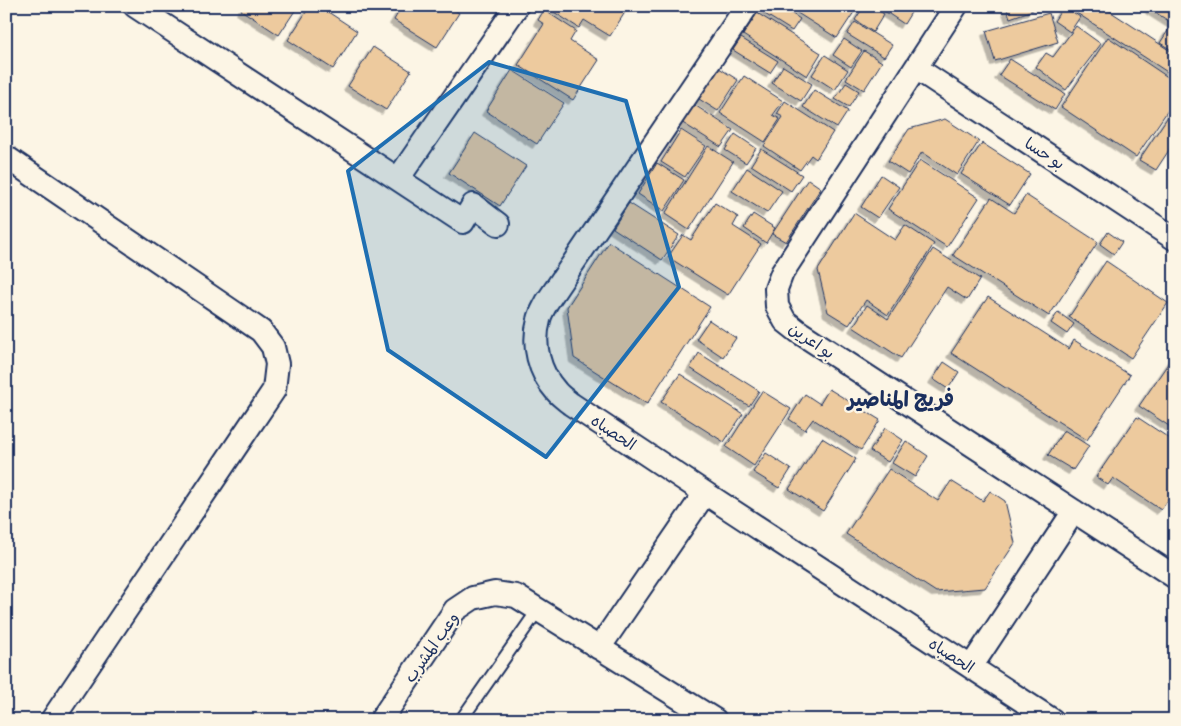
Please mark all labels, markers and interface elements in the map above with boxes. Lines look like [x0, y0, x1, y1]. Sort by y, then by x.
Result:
street label: بو حسا [1020, 133, 1068, 174]
street label: بو اعرين [785, 318, 838, 363]
district label: فريج المناصير [846, 386, 954, 412]
street label: الحصباه [588, 410, 640, 454]
street label: وعب المشرب [400, 609, 463, 686]
street label: الحصباه [925, 634, 978, 677]

